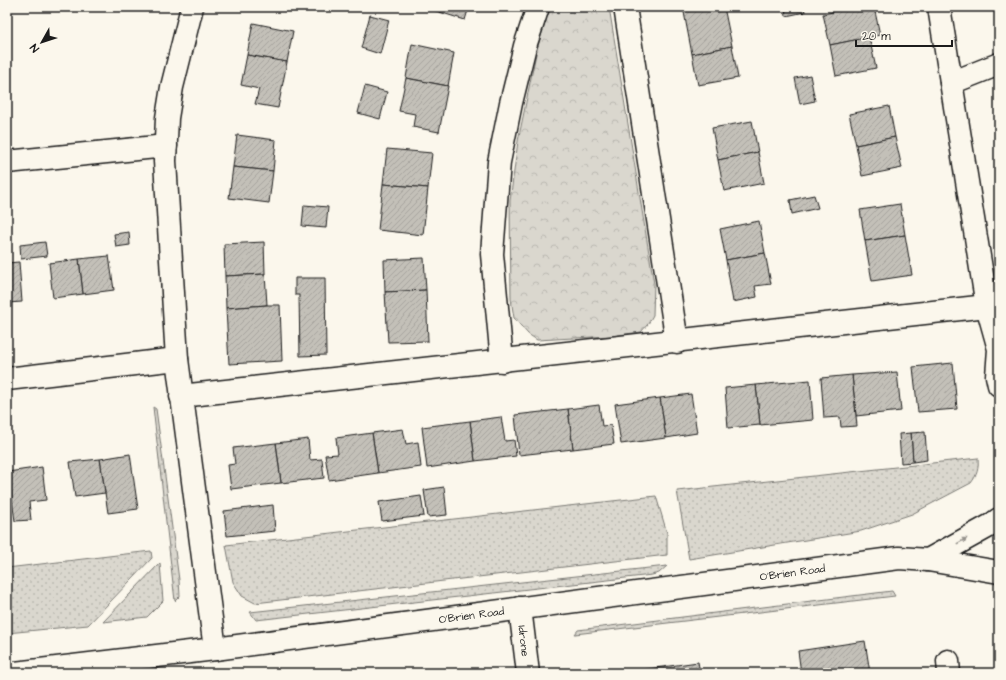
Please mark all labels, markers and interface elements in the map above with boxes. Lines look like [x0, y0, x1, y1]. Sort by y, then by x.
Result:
north arrow [22, 22, 62, 62]
scale bar [856, 22, 952, 48]
text: 20 m [862, 28, 891, 45]
text: N [27, 41, 43, 55]
one-way arrow [956, 538, 968, 544]
street label: O'Brien Road [759, 561, 827, 584]
street label: O'Brien Road [438, 604, 505, 627]
street label: Idrone [514, 624, 533, 657]

